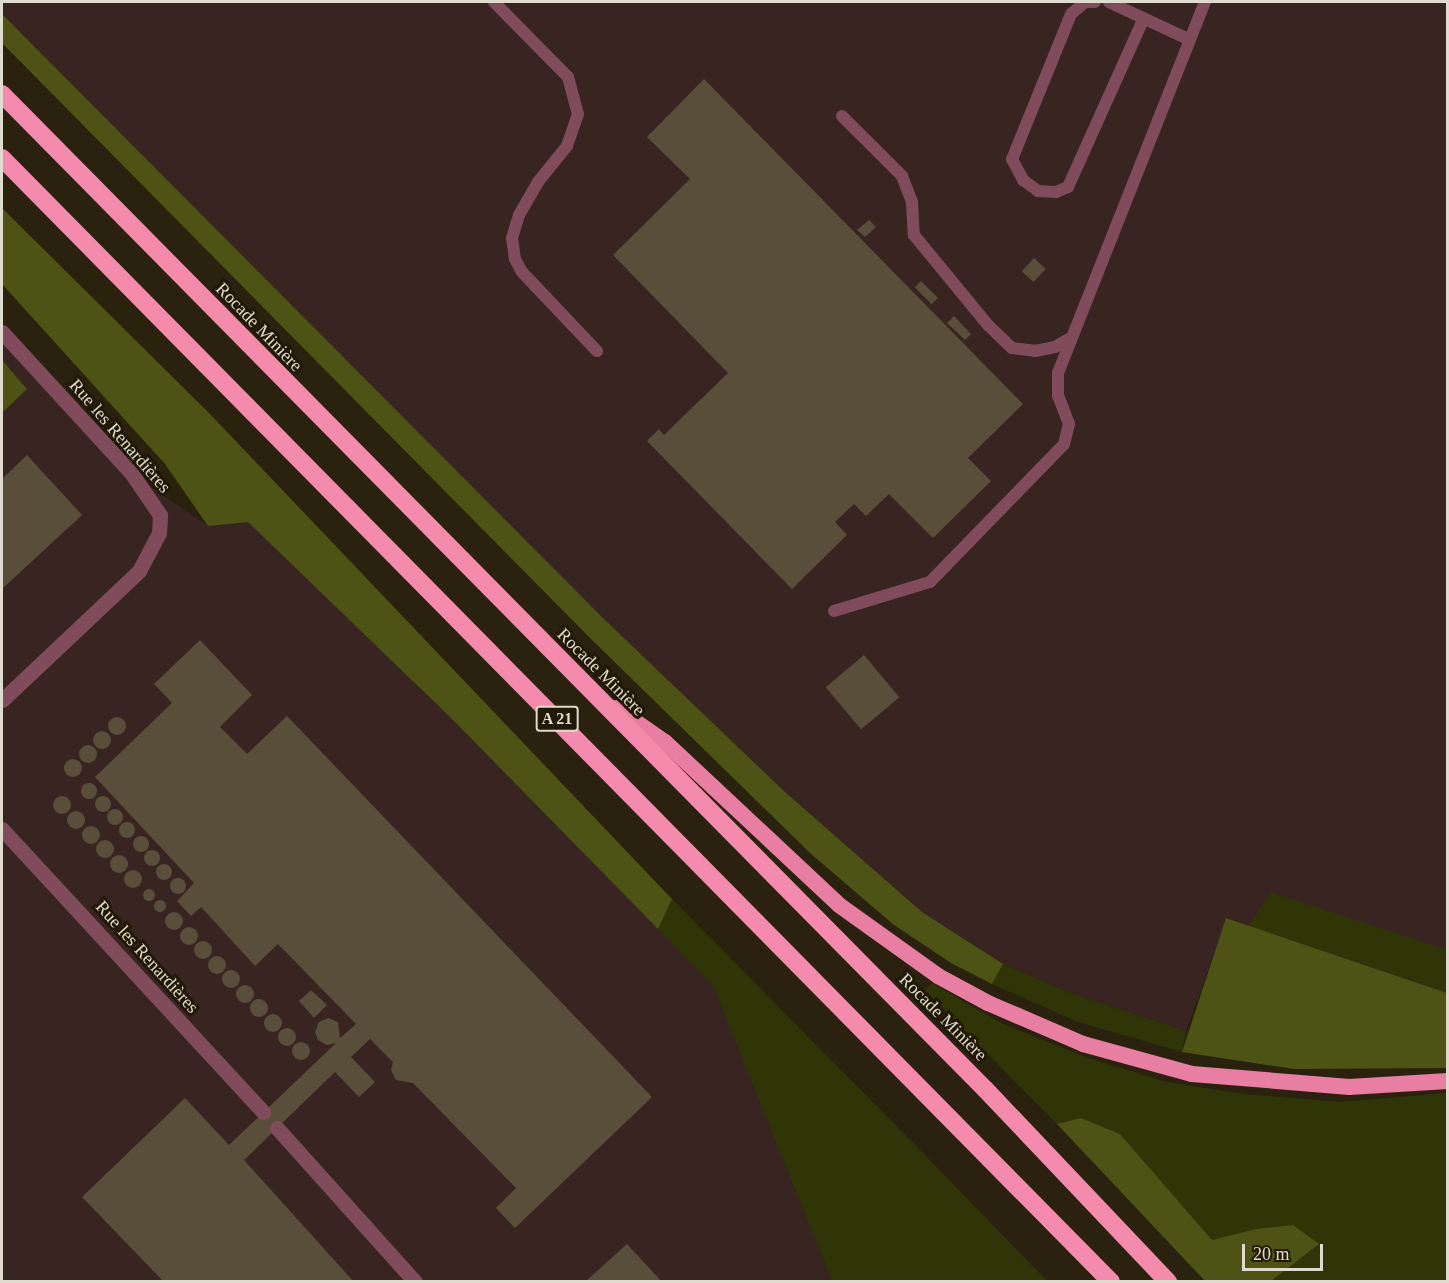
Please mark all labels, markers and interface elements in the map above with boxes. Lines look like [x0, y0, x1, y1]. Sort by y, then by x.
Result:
street label: Rocade Minière [211, 278, 307, 376]
street label: Rue les Renardières [65, 375, 175, 497]
street label: Rocade Minière [553, 624, 649, 720]
road number: A 21 [534, 706, 580, 732]
street label: Rue les Renardières [91, 896, 203, 1018]
street label: Rocade Minière [895, 969, 991, 1065]
scale bar [1245, 1232, 1326, 1270]
text: 20 m [1253, 1244, 1290, 1264]

